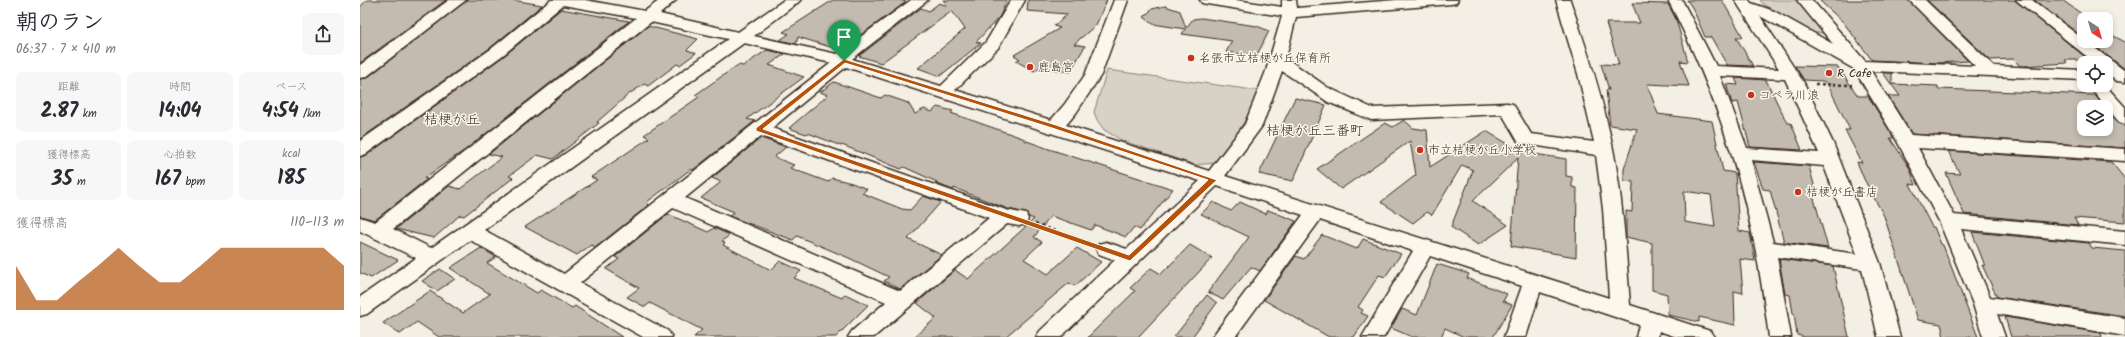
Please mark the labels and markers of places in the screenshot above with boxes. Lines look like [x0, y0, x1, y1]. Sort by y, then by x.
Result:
pin [827, 20, 861, 61]
place label: 名張市立桔梗が丘保育所 [1199, 49, 1331, 68]
marker: 名張市立桔梗が丘保育所 [1186, 53, 1196, 63]
place label: 鹿島宮 [1038, 58, 1074, 77]
marker: 鹿島宮 [1025, 62, 1035, 72]
place label: R Cafe [1837, 64, 1872, 83]
marker: R Cafe [1824, 68, 1834, 78]
place label: コペラ川浪 [1759, 86, 1819, 105]
marker: コペラ川浪 [1746, 90, 1756, 100]
place label: 市立桔梗が丘小学校 [1428, 141, 1536, 160]
marker: 市立桔梗が丘小学校 [1415, 145, 1425, 155]
place label: 桔梗が丘書店 [1806, 183, 1878, 202]
marker: 桔梗が丘書店 [1793, 187, 1803, 197]

